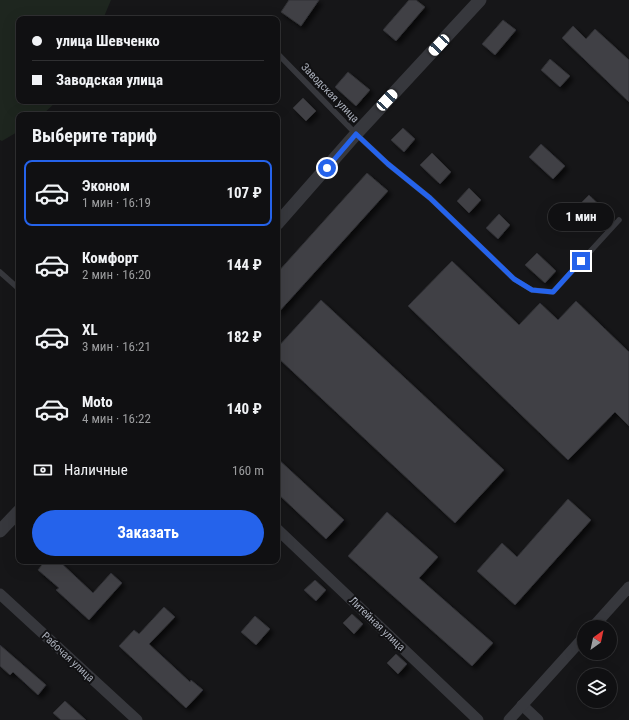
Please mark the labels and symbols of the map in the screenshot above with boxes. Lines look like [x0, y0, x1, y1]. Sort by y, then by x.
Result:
car [426, 32, 452, 58]
street label: Заводская улица [298, 61, 362, 125]
car [374, 87, 400, 113]
route start [318, 159, 336, 177]
callout: 1 мин [548, 203, 614, 231]
route end [572, 252, 590, 270]
street label: Литейная улица [346, 594, 408, 654]
north arrow [577, 620, 617, 660]
street label: Рабочая улица [39, 629, 97, 685]

